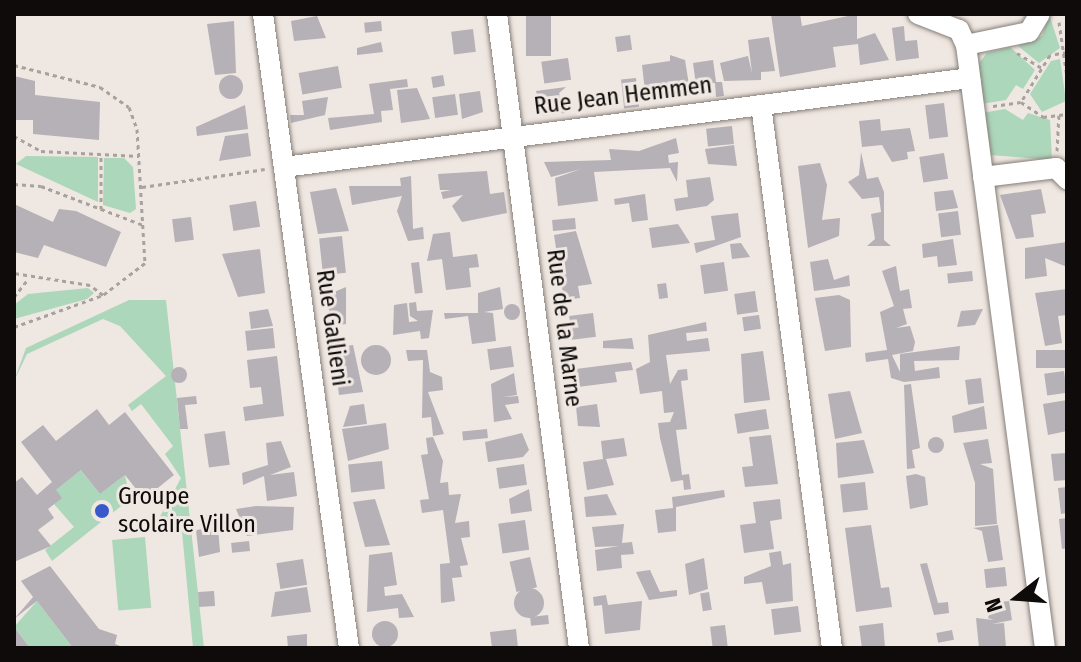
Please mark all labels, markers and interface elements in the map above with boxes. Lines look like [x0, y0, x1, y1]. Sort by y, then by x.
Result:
street label: Rue Jean Hemmen [532, 71, 714, 121]
street label: Rue de la Marne [540, 247, 588, 409]
street label: Rue Gallieni [310, 268, 354, 388]
place label: Groupe scolaire Villon [118, 483, 256, 539]
marker: Groupe scolaire Villon [93, 502, 111, 520]
north arrow [977, 558, 1057, 638]
text: N [979, 595, 1008, 615]

